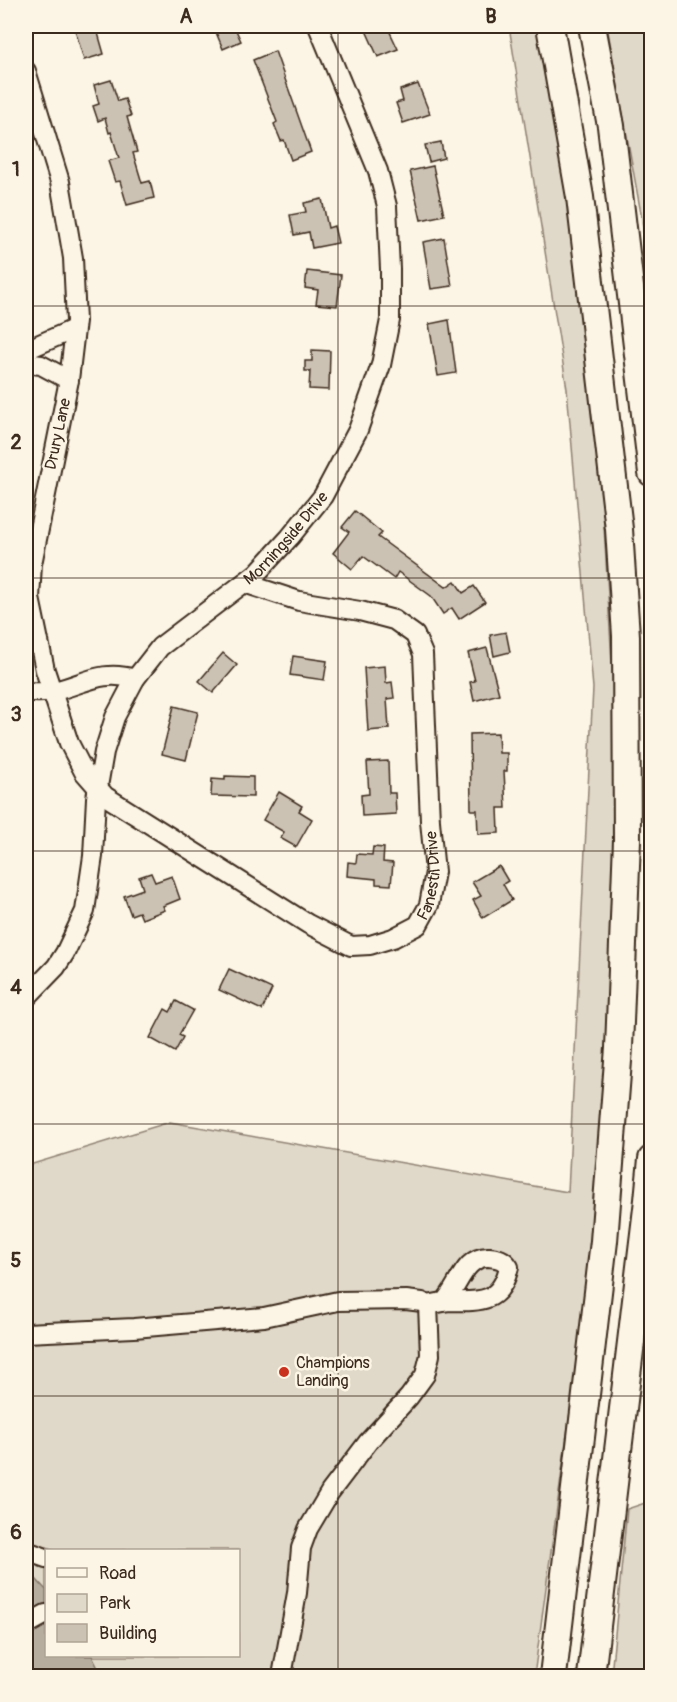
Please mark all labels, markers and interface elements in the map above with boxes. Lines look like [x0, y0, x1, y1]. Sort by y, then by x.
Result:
text: A [180, 4, 193, 29]
text: B [485, 4, 497, 29]
text: 1 [12, 157, 20, 182]
street label: Drury Lane [41, 396, 75, 472]
text: 2 [10, 430, 22, 455]
street label: Morningside Drive [240, 487, 333, 589]
text: 3 [10, 702, 22, 727]
street label: Fanestil Drive [413, 830, 445, 924]
text: 4 [10, 975, 22, 1000]
text: 5 [11, 1248, 22, 1273]
place label: Champions Landing [296, 1353, 370, 1391]
marker: Champions Landing [277, 1365, 291, 1379]
text: 6 [10, 1520, 22, 1545]
legend [45, 1549, 240, 1657]
text: Road [99, 1562, 136, 1585]
text: Park [99, 1592, 131, 1615]
text: Building [99, 1622, 157, 1645]

